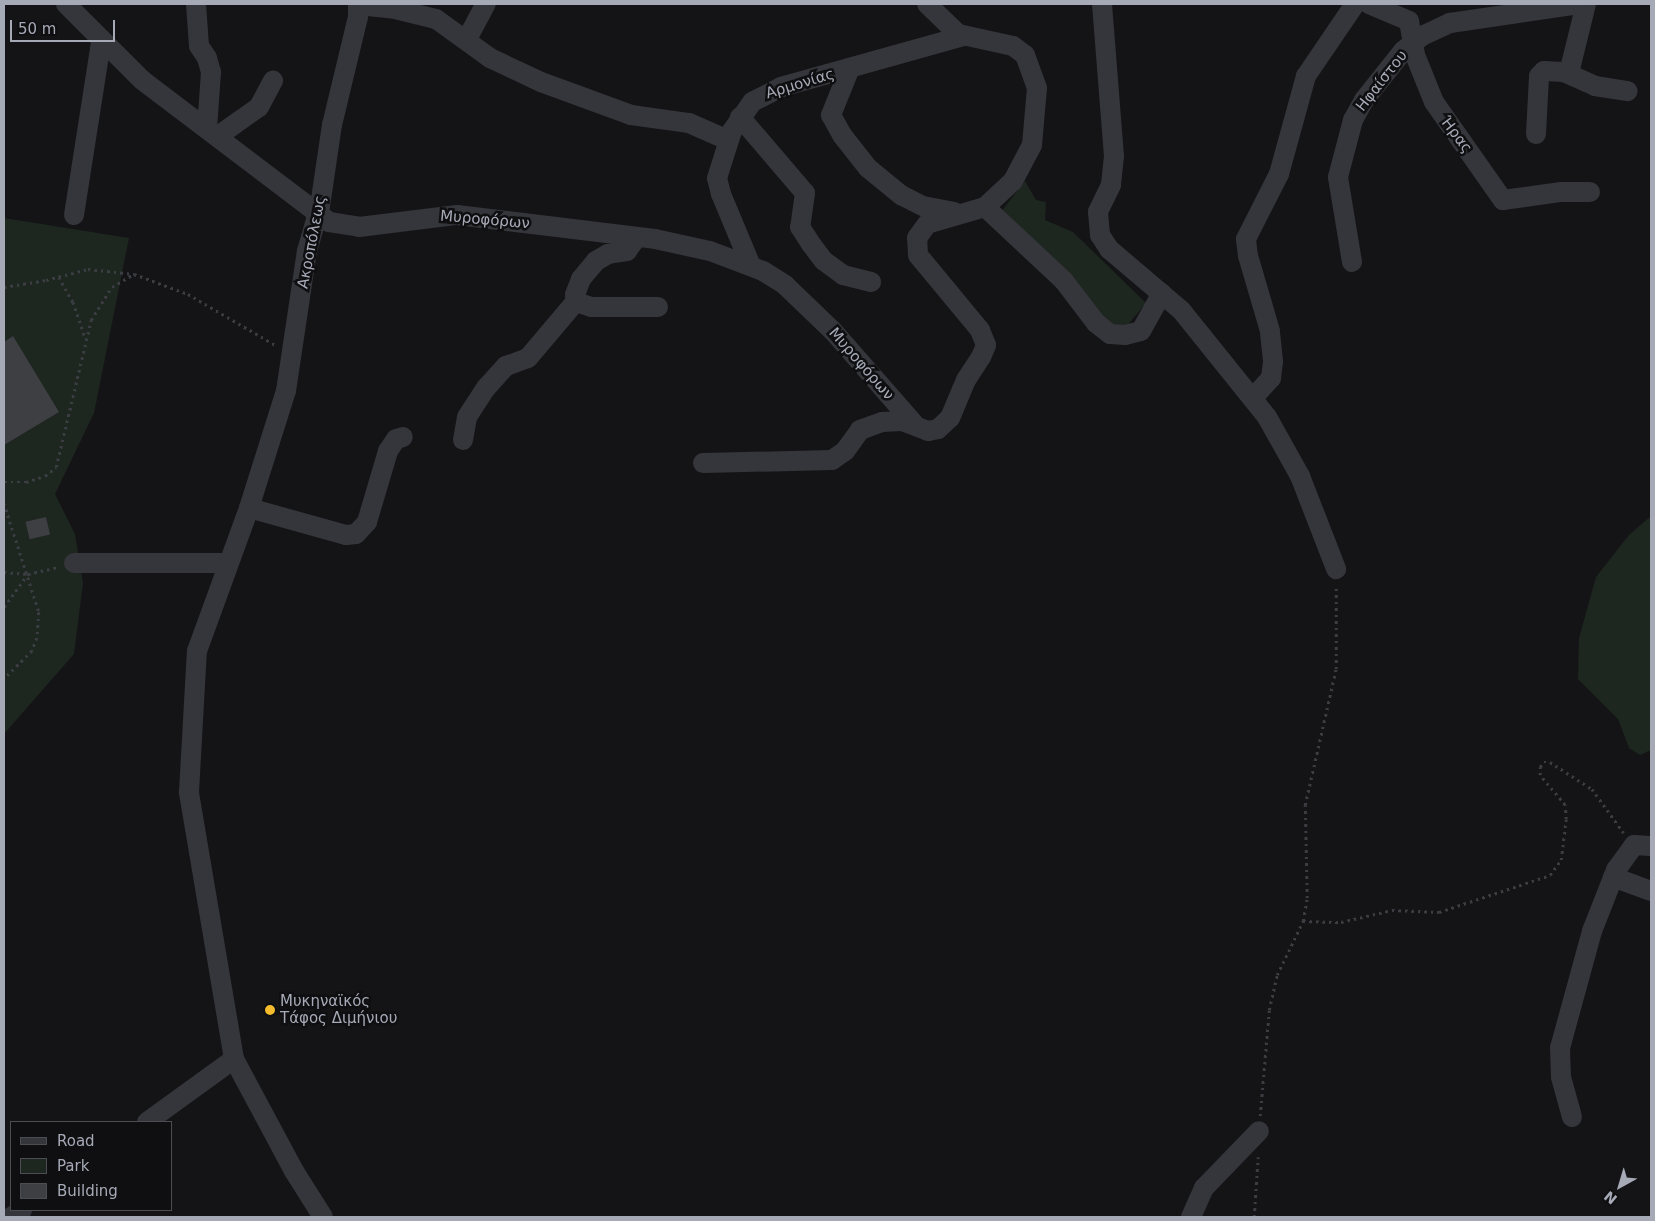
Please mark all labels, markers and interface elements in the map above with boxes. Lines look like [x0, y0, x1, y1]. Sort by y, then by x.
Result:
scale bar [12, 10, 118, 42]
text: 50 m [18, 20, 56, 38]
street label: Ηφαίστου [1353, 47, 1411, 115]
street label: Αρμονίας [764, 65, 836, 103]
street label: Ήρας [1436, 113, 1476, 157]
street label: Ακροπόλεως [294, 194, 330, 290]
street label: Μυροφόρων [439, 207, 531, 233]
street label: Μυροφόρων [825, 324, 897, 404]
place label: Μυκηναϊκός Τάφος Διμήνιου [280, 992, 397, 1027]
marker: Μυκηναϊκός Τάφος Διμήνιου [264, 1004, 276, 1016]
legend [10, 1121, 172, 1211]
text: Road [57, 1132, 95, 1150]
text: Park [57, 1157, 89, 1175]
north arrow [1595, 1161, 1645, 1211]
text: Building [57, 1182, 118, 1200]
text: N [1601, 1188, 1620, 1208]

